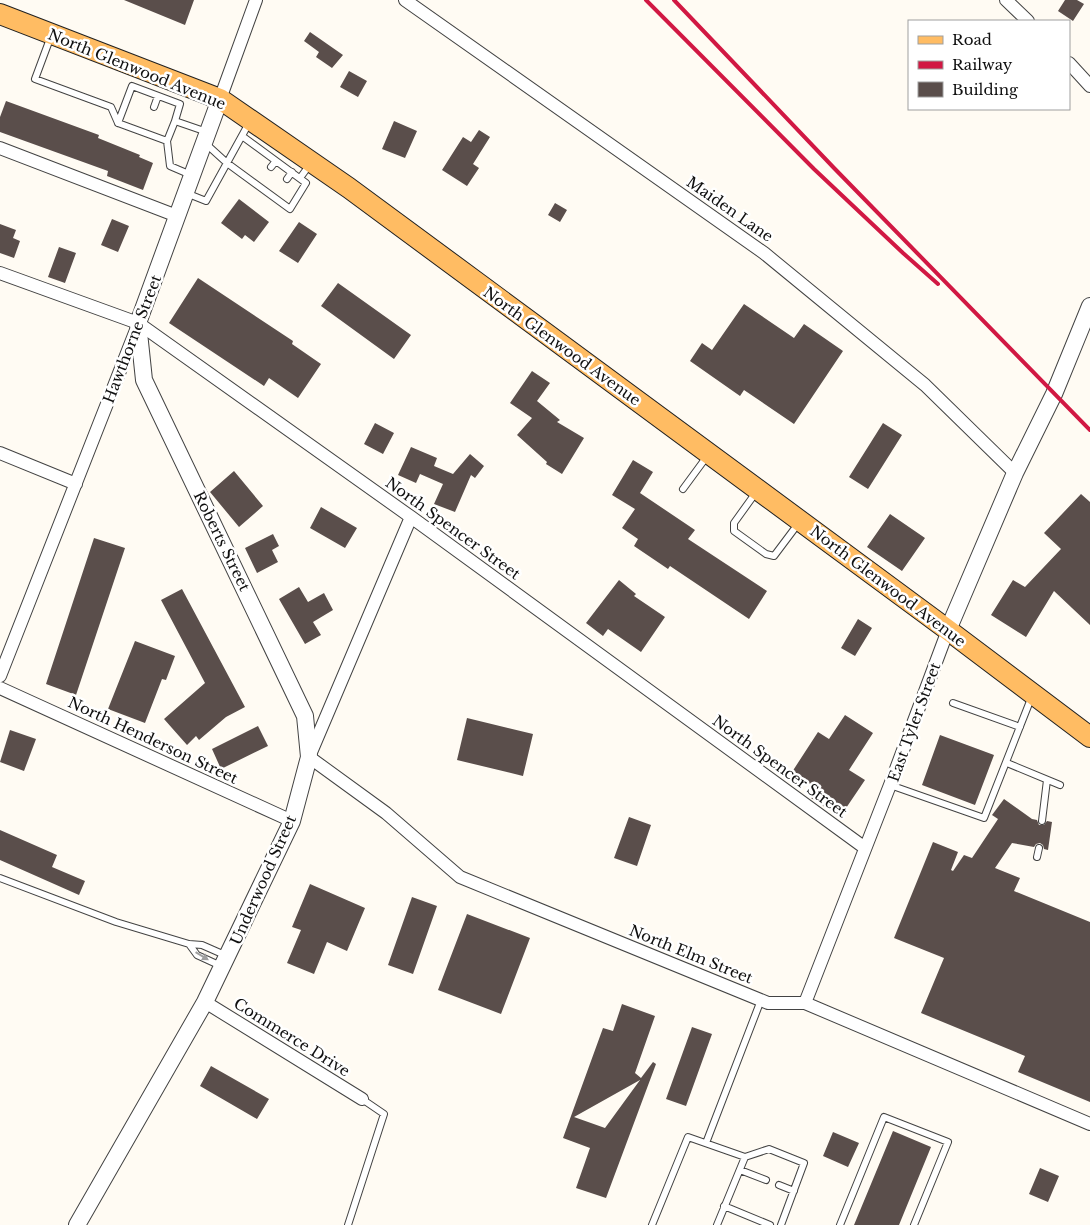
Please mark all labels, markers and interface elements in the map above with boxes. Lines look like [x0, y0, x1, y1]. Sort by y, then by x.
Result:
legend [908, 20, 1070, 110]
street label: North Glenwood Avenue [45, 25, 229, 113]
text: Road [952, 30, 992, 49]
text: Railway [952, 55, 1013, 74]
text: Building [952, 80, 1019, 99]
street label: Maiden Lane [683, 172, 777, 246]
street label: Hawthorne Street [99, 272, 165, 406]
street label: North Glenwood Avenue [480, 282, 644, 410]
street label: North Spencer Street [382, 473, 524, 583]
street label: Roberts Street [190, 488, 255, 594]
street label: North Glenwood Avenue [806, 521, 970, 651]
street label: East Tyler Street [884, 659, 945, 784]
street label: North Henderson Street [65, 692, 241, 788]
street label: North Spencer Street [709, 711, 851, 821]
street label: Underwood Street [226, 812, 300, 948]
street label: North Elm Street [626, 921, 756, 988]
one-way arrow [195, 951, 209, 960]
street label: Commerce Drive [230, 994, 354, 1080]

